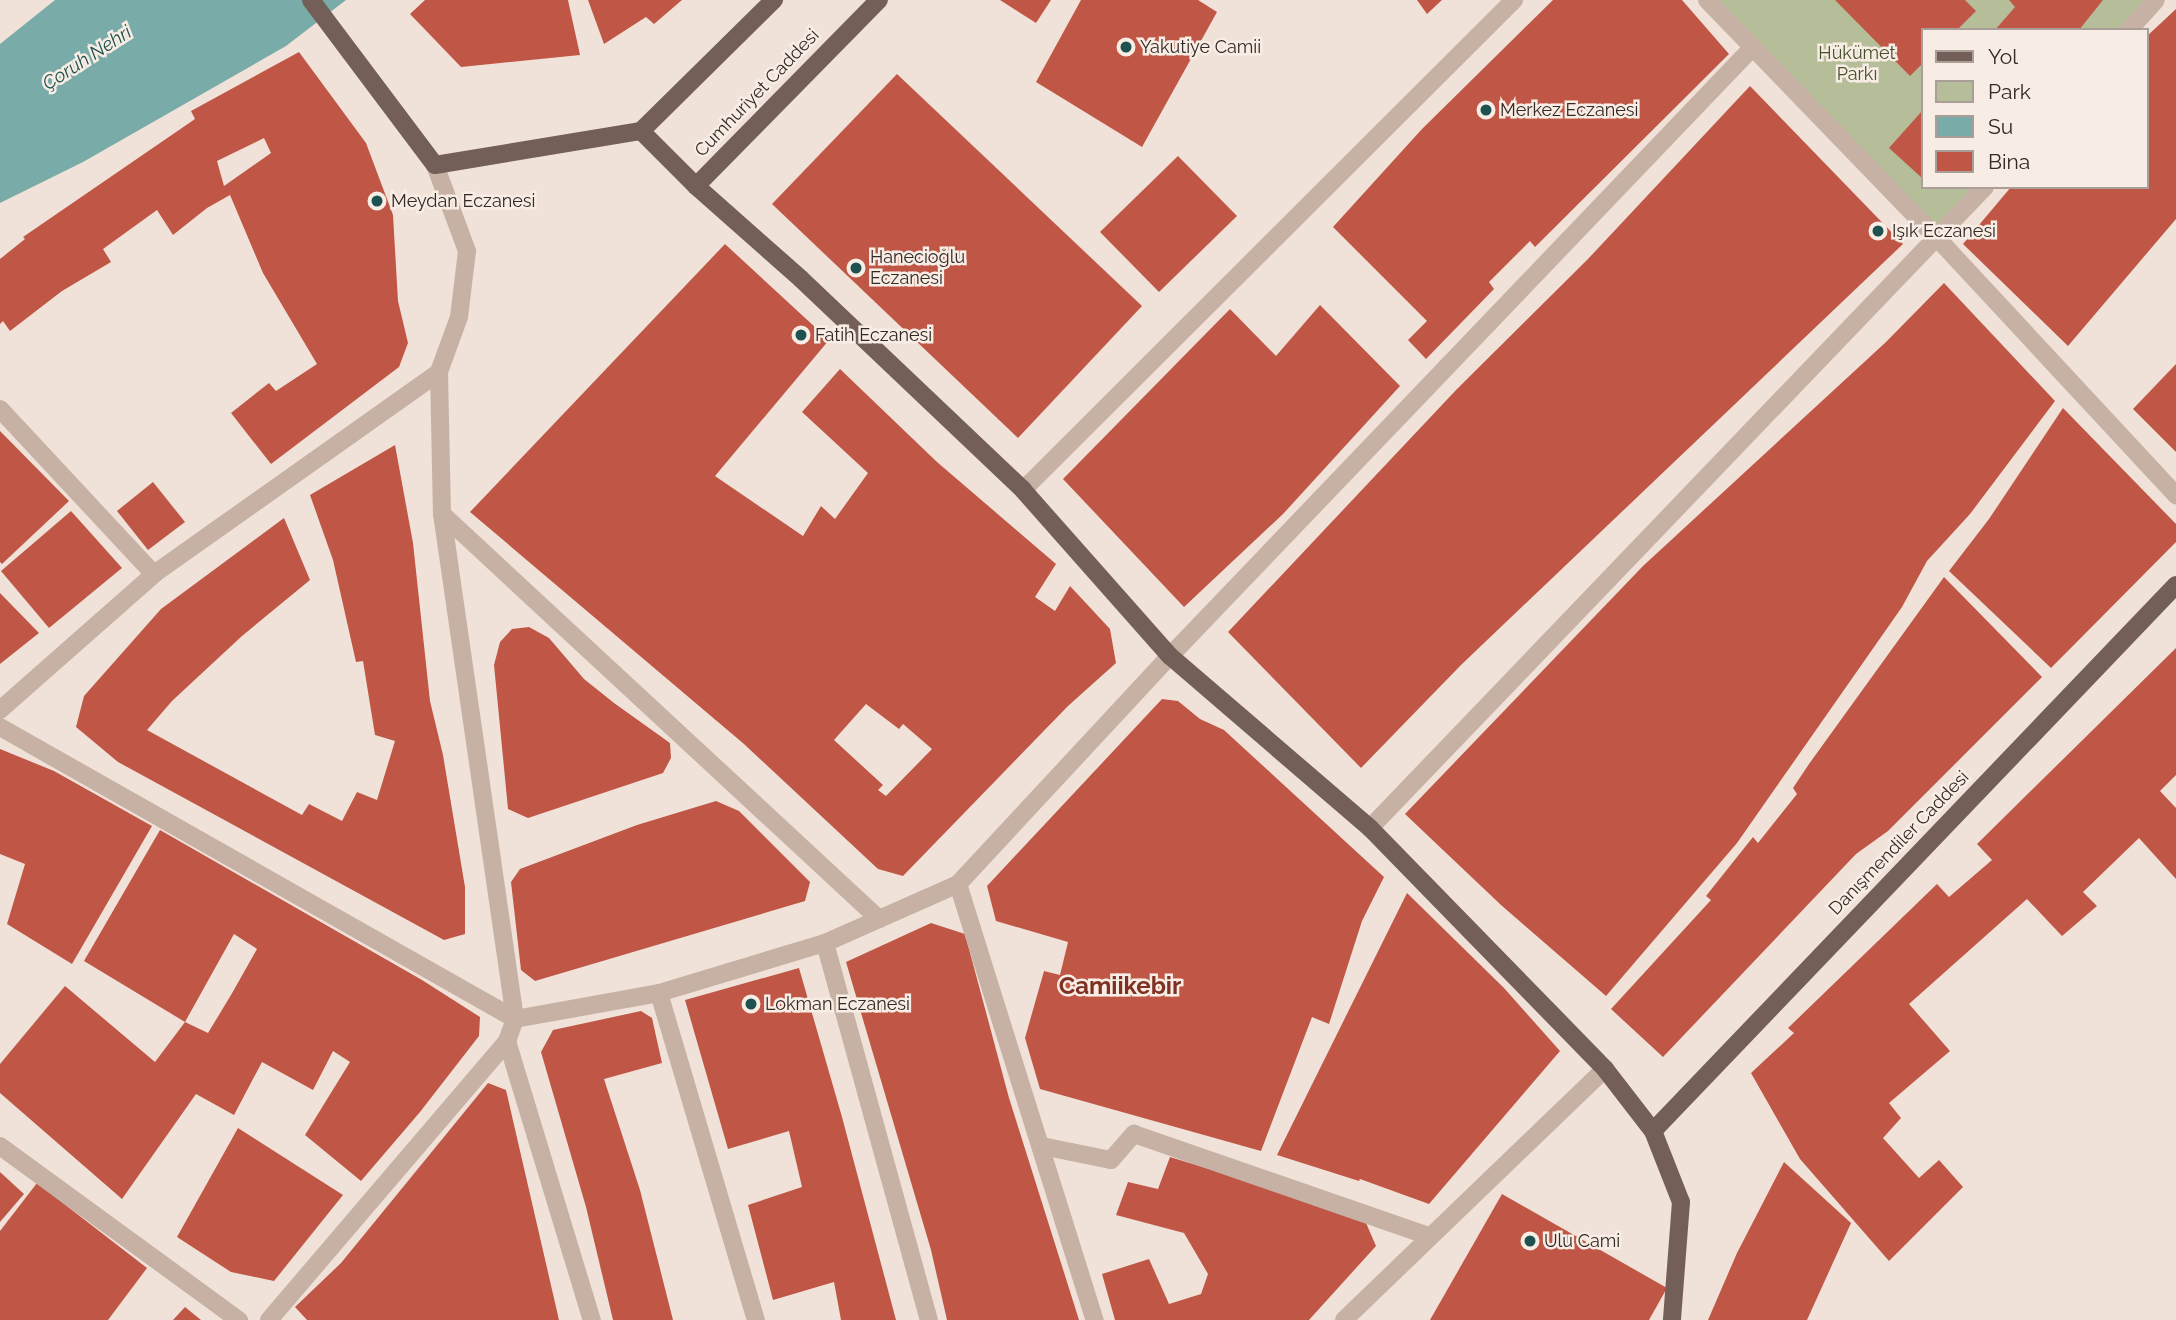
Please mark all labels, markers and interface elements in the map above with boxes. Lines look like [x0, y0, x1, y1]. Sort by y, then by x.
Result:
water label: Çoruh Nehri [38, 21, 136, 95]
street label: Cumhuriyet Caddesi [690, 25, 824, 161]
legend [1920, 28, 2148, 189]
place label: Yakutiye Camii [1140, 36, 1261, 58]
marker: Yakutiye Camii [1118, 39, 1134, 55]
park label: Hükümet Parkı [1818, 43, 1896, 86]
text: Yol [1988, 44, 2018, 69]
text: Park [1988, 79, 2031, 104]
place label: Merkez Eczanesi [1500, 99, 1638, 121]
marker: Merkez Eczanesi [1478, 102, 1494, 118]
text: Su [1988, 114, 2013, 139]
text: Bina [1988, 149, 2030, 174]
place label: Meydan Eczanesi [391, 190, 535, 212]
marker: Meydan Eczanesi [369, 193, 385, 209]
place label: Işık Eczanesi [1892, 220, 1996, 242]
marker: Işık Eczanesi [1870, 223, 1886, 239]
place label: Hanecioğlu Eczanesi [870, 247, 965, 290]
marker: Hanecioğlu Eczanesi [848, 260, 864, 276]
place label: Fatih Eczanesi [815, 324, 932, 346]
marker: Fatih Eczanesi [793, 327, 809, 343]
street label: Danışmendiler Caddesi [1824, 766, 1974, 920]
district label: Camiikebir [1059, 972, 1181, 1000]
place label: Lokman Eczanesi [765, 993, 910, 1015]
marker: Lokman Eczanesi [743, 996, 759, 1012]
place label: Ulu Cami [1544, 1230, 1620, 1252]
marker: Ulu Cami [1522, 1233, 1538, 1249]

